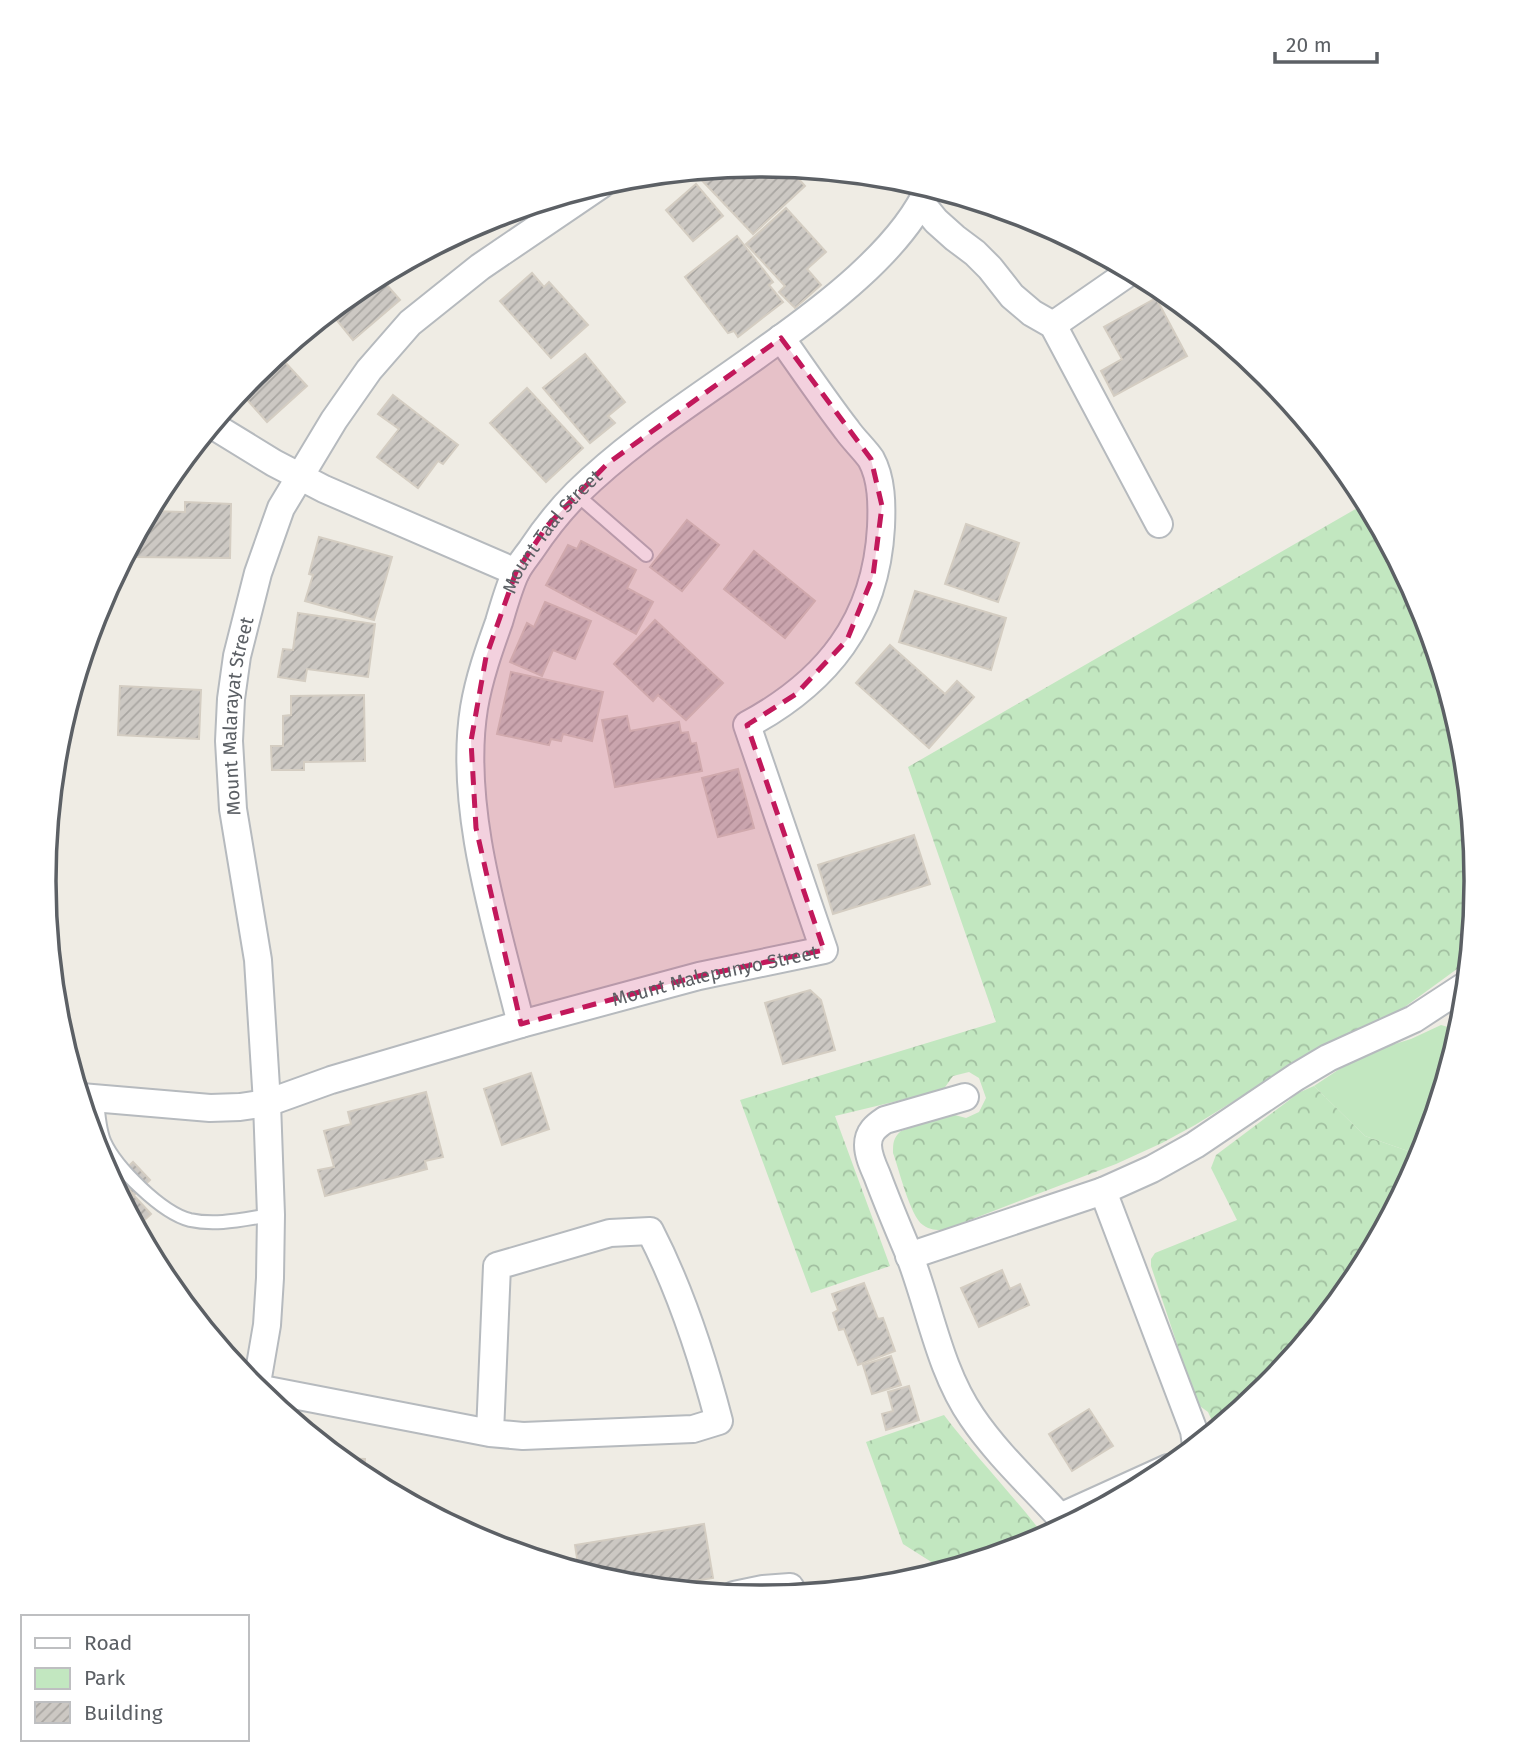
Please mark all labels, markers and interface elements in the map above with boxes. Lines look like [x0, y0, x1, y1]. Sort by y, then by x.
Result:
scale bar [1275, 21, 1376, 65]
text: 20 m [1286, 32, 1332, 58]
street label: Mount Taal Street [498, 465, 607, 597]
street label: Mount Malarayat Street [218, 614, 259, 816]
street label: Mount Malepunyo Street [609, 940, 820, 1011]
legend [21, 1615, 248, 1741]
text: Road [84, 1630, 132, 1656]
text: Park [84, 1665, 126, 1691]
text: Building [84, 1700, 163, 1726]

